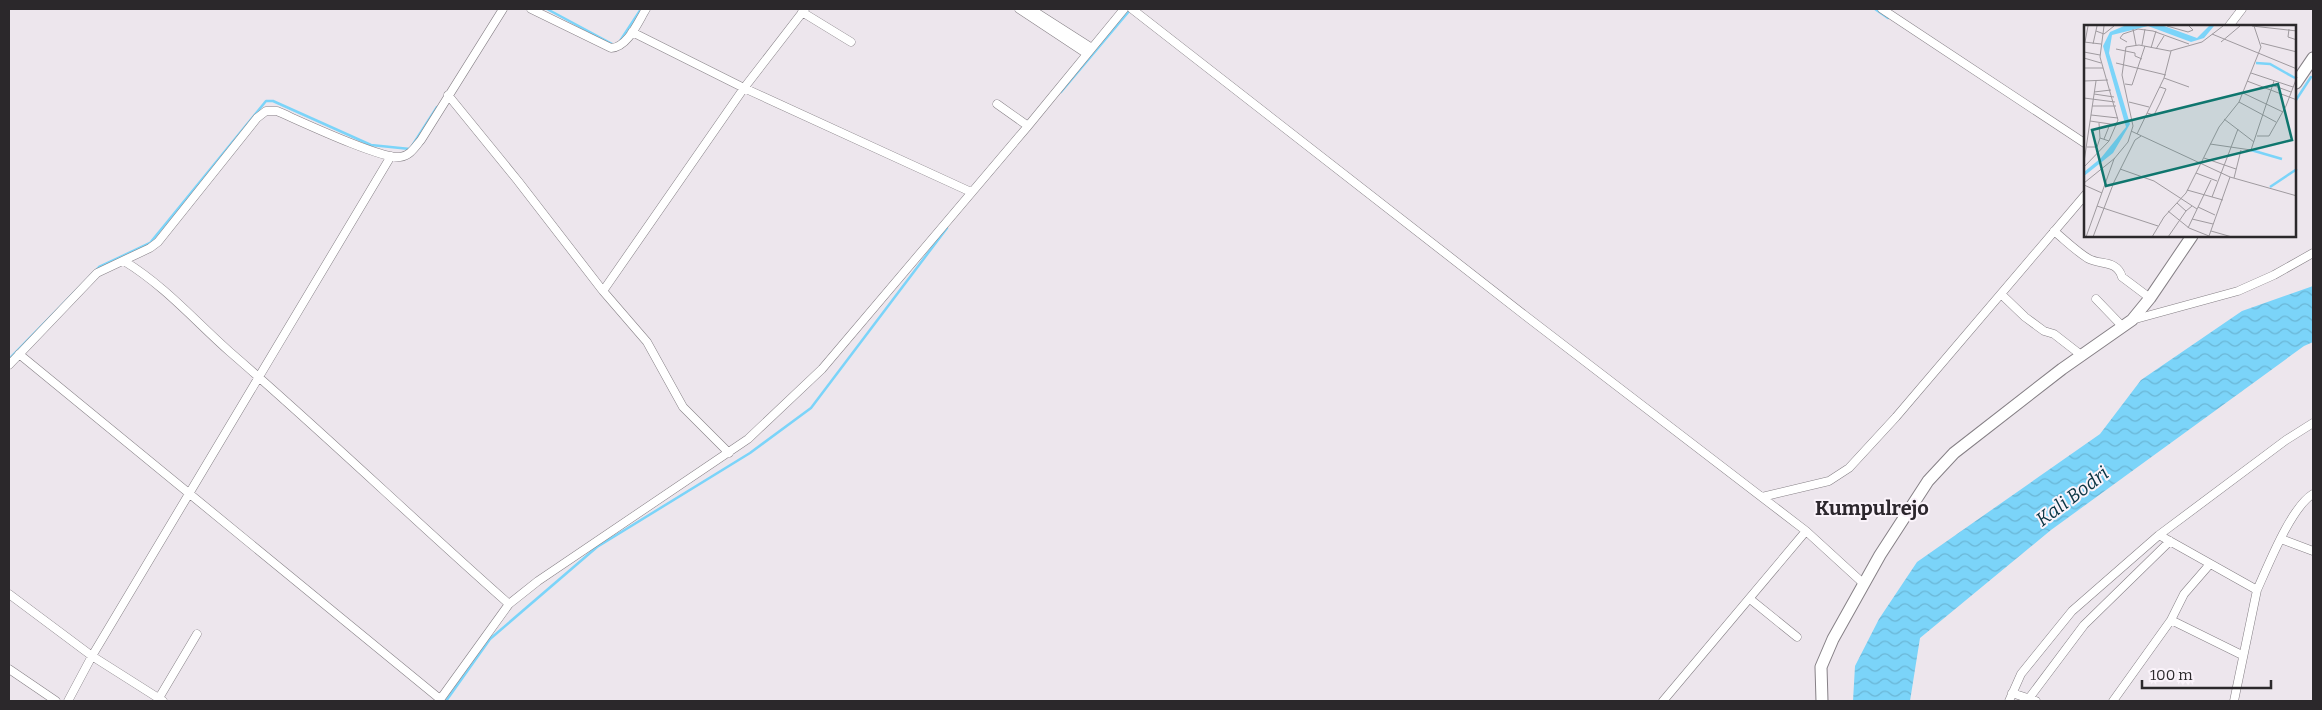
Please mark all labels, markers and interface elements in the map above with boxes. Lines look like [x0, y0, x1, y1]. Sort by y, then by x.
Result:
inset map [2084, 25, 2297, 238]
water label: Kali Bodri [2032, 462, 2113, 531]
district label: Kumpulrejo [1815, 496, 1929, 520]
scale bar [2142, 658, 2271, 690]
text: 100 m [2150, 666, 2193, 684]

